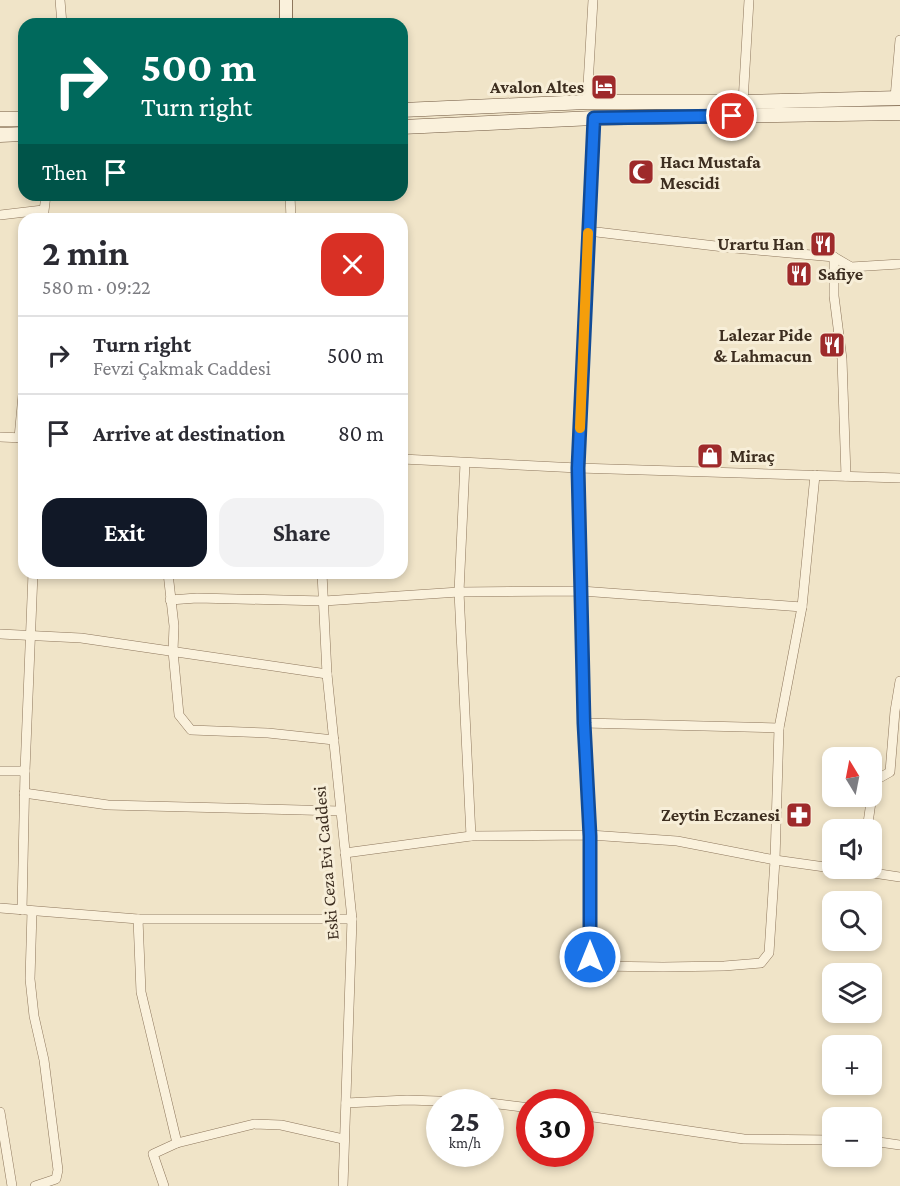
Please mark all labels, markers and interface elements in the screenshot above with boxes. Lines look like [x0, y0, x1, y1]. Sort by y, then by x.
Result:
icon: right [42, 42, 120, 120]
text: 500 m [141, 43, 256, 90]
hotel icon: Avalon Altes [589, 72, 619, 102]
place label: Avalon Altes [489, 77, 584, 97]
pin [706, 90, 757, 141]
text: Turn right [141, 92, 252, 122]
icon: arrive [715, 99, 748, 132]
place label: Hacı Mustafa Mescidi [660, 152, 761, 193]
icon: arrive [99, 156, 132, 189]
mosque icon: Hacı Mustafa Mescidi [626, 157, 656, 187]
text: Then [42, 160, 87, 185]
restaurant icon: Urartu Han [808, 229, 838, 259]
text: 2 min [42, 233, 129, 273]
button: close [321, 233, 384, 296]
place label: Urartu Han [717, 234, 805, 254]
restaurant icon: Safiye [784, 259, 814, 289]
place label: Safiye [818, 264, 863, 284]
text: 580 m · 09:22 [42, 276, 151, 298]
place label: Lalezar Pide & Lahmacun [713, 325, 813, 366]
restaurant icon: Lalezar Pide & Lahmacun [817, 330, 847, 360]
text: Turn right [93, 332, 191, 357]
icon: right [42, 339, 75, 372]
text: 500 m [327, 343, 384, 368]
text: Fevzi Çakmak Caddesi [93, 357, 271, 379]
icon: arrive [42, 417, 75, 450]
text: Arrive at destination [93, 421, 285, 446]
text: 80 m [338, 421, 384, 446]
shop icon: Miraç [695, 441, 725, 471]
place label: Miraç [730, 446, 775, 466]
button: Exit [42, 498, 207, 567]
button: Share [219, 498, 384, 567]
north arrow [822, 747, 882, 807]
map controls [822, 747, 882, 1167]
street label: Eski Ceza Evi Caddesi [309, 785, 343, 941]
pharmacy icon: Zeytin Eczanesi [784, 800, 814, 830]
place label: Zeytin Eczanesi [661, 805, 781, 825]
button: sound [822, 819, 882, 879]
button: search [822, 891, 882, 951]
position arrow [558, 925, 622, 989]
button: layers [822, 963, 882, 1023]
button: + [822, 1035, 882, 1095]
speed limit sign: 30 [516, 1089, 594, 1167]
text: 25 [450, 1104, 480, 1137]
button: − [822, 1107, 882, 1167]
text: km/h [449, 1135, 481, 1151]

